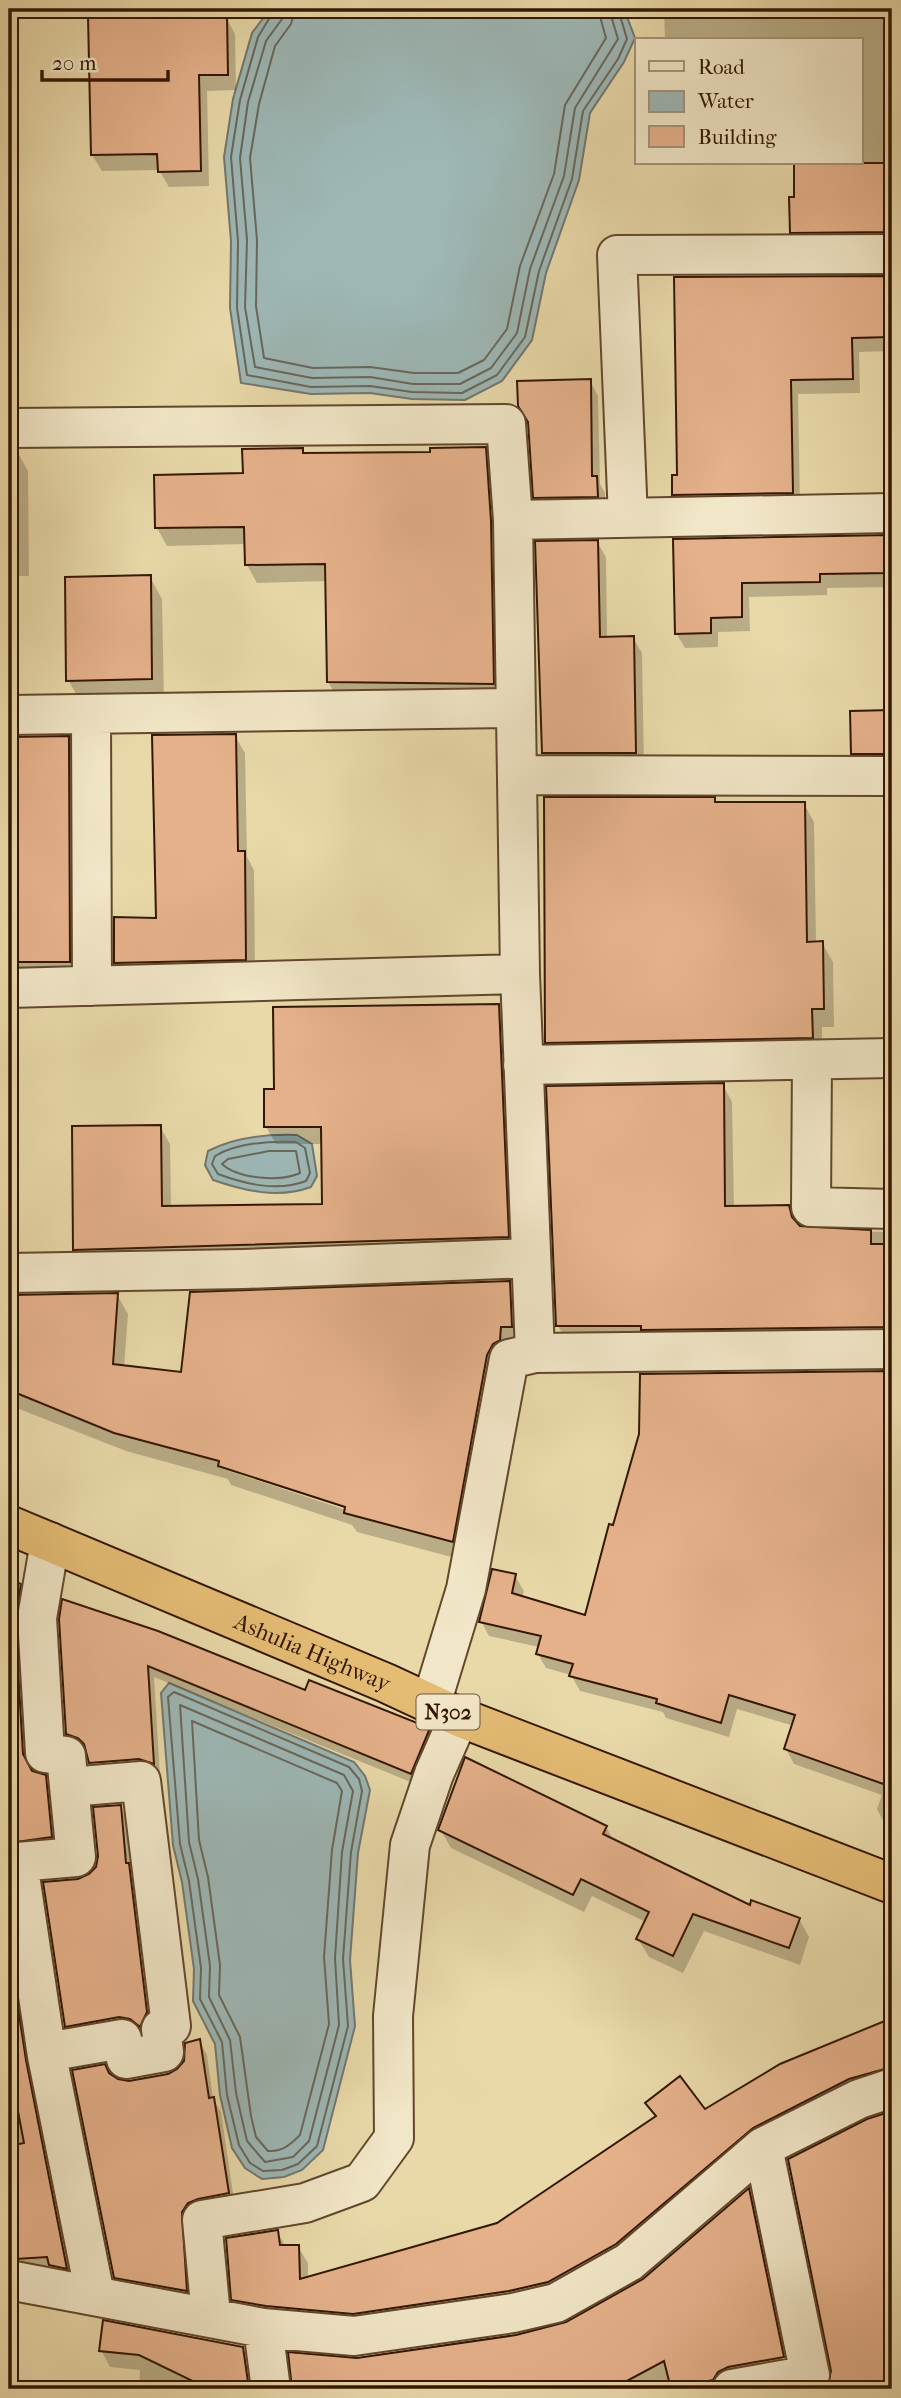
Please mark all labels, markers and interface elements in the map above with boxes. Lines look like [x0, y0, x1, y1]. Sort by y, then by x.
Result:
scale bar [42, 38, 168, 82]
legend [635, 38, 862, 164]
text: 20 m [52, 51, 97, 75]
text: Road [698, 55, 745, 79]
text: Water [697, 89, 754, 113]
text: Building [698, 125, 777, 149]
street label: Ashulia Highway [229, 1607, 395, 1697]
road number: N302 [416, 1694, 480, 1730]

